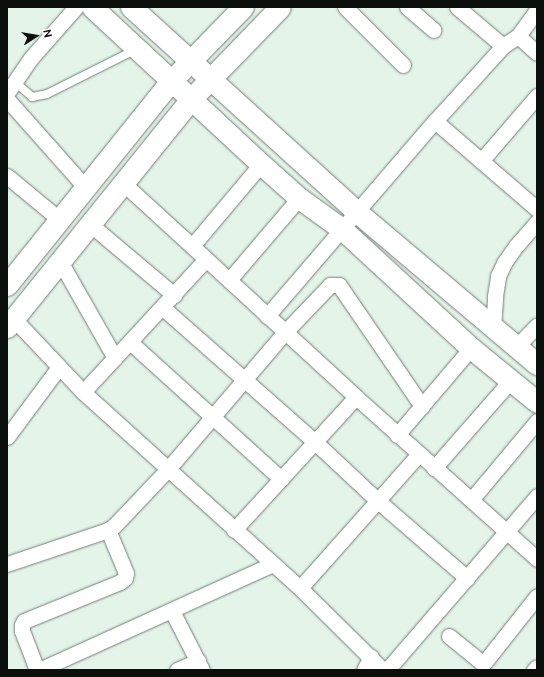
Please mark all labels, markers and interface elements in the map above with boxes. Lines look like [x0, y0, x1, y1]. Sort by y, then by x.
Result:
north arrow [16, 16, 56, 56]
text: N [41, 28, 54, 39]

